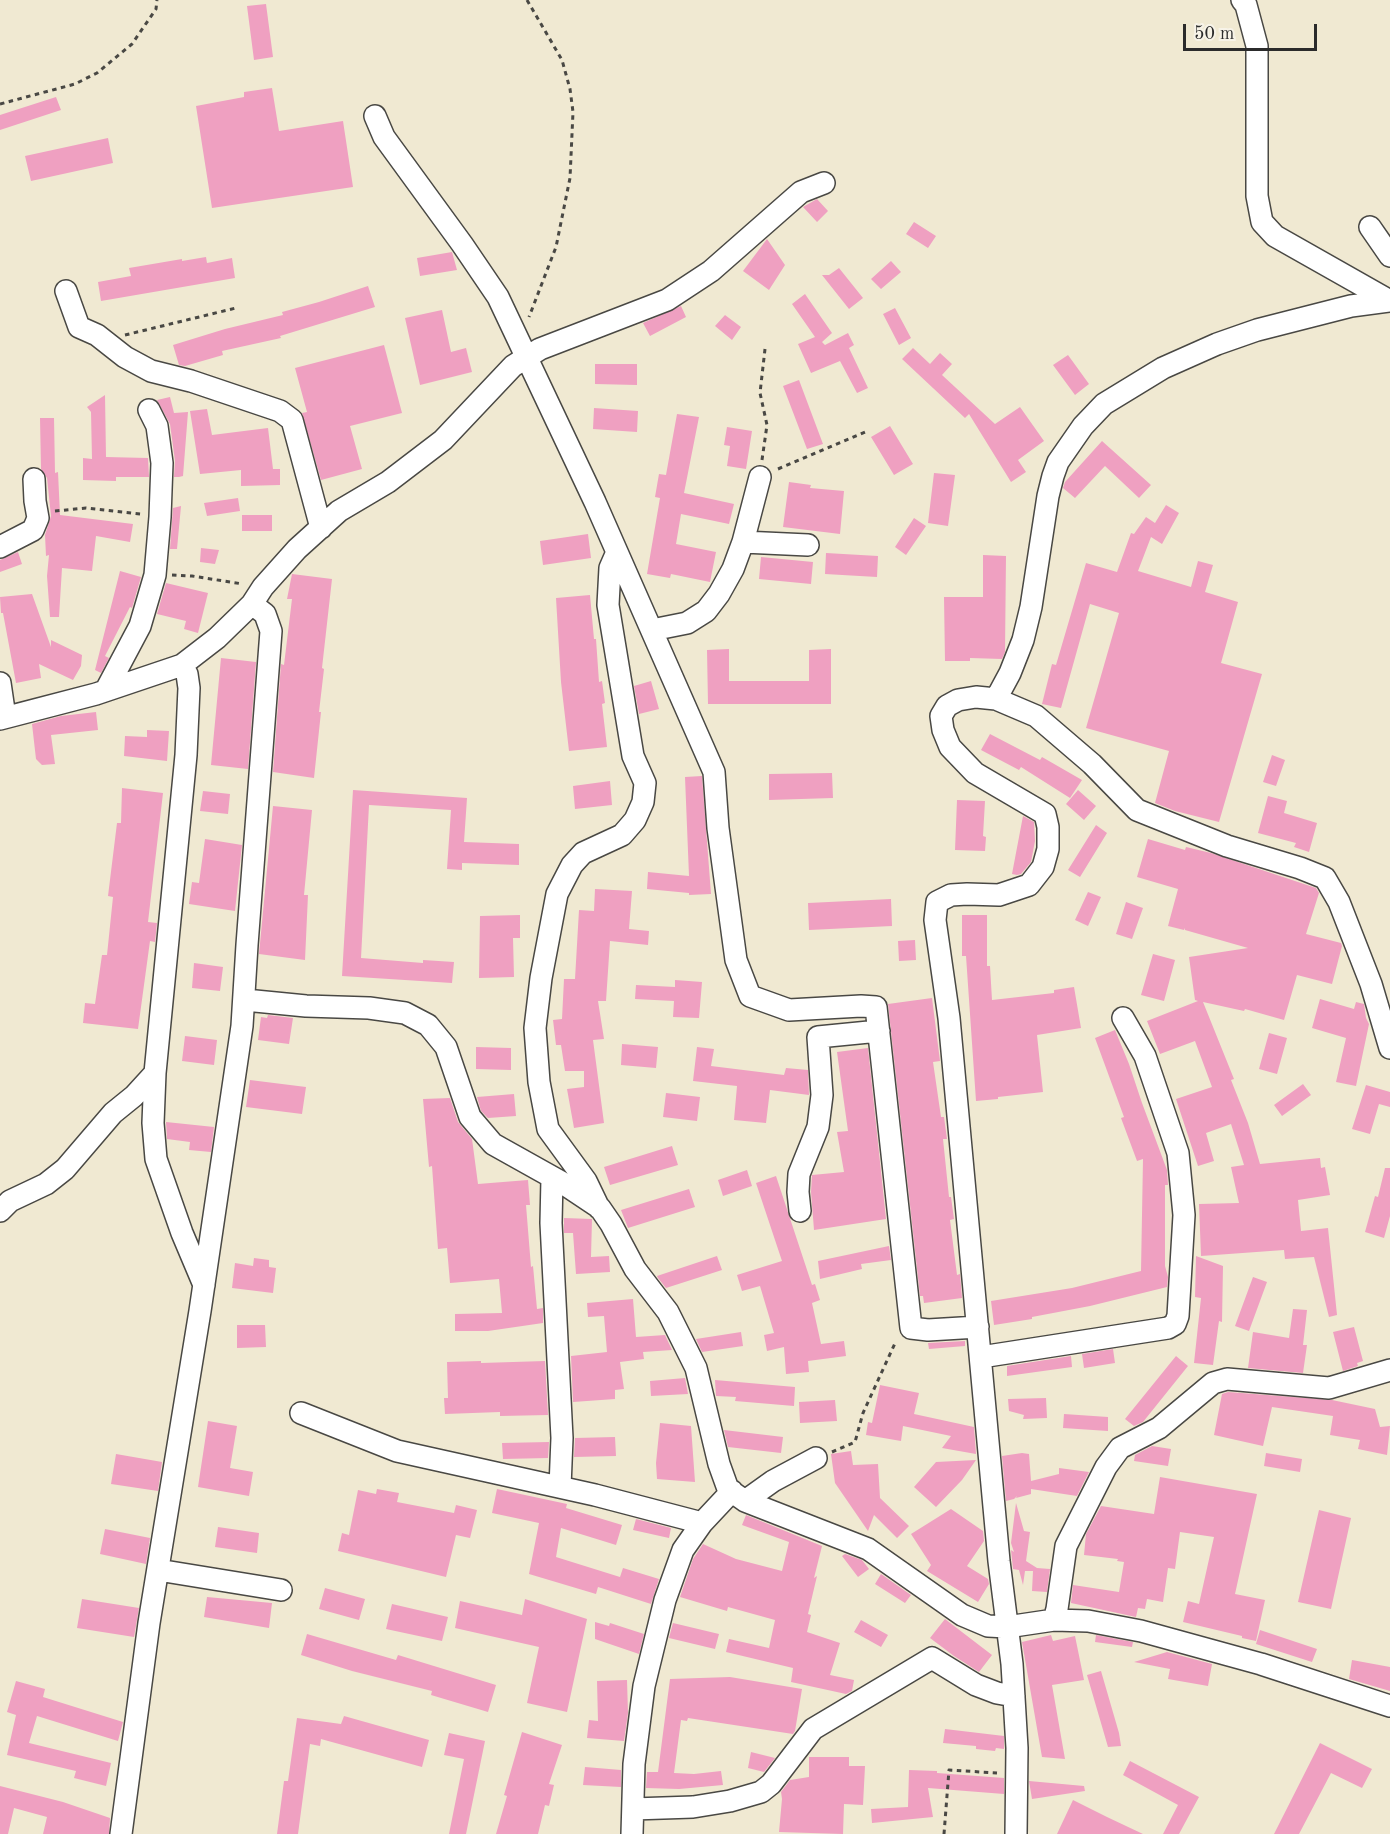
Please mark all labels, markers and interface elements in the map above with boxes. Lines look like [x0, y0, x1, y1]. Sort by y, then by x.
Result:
scale bar [1186, 12, 1320, 50]
text: 50 m [1194, 25, 1234, 43]

